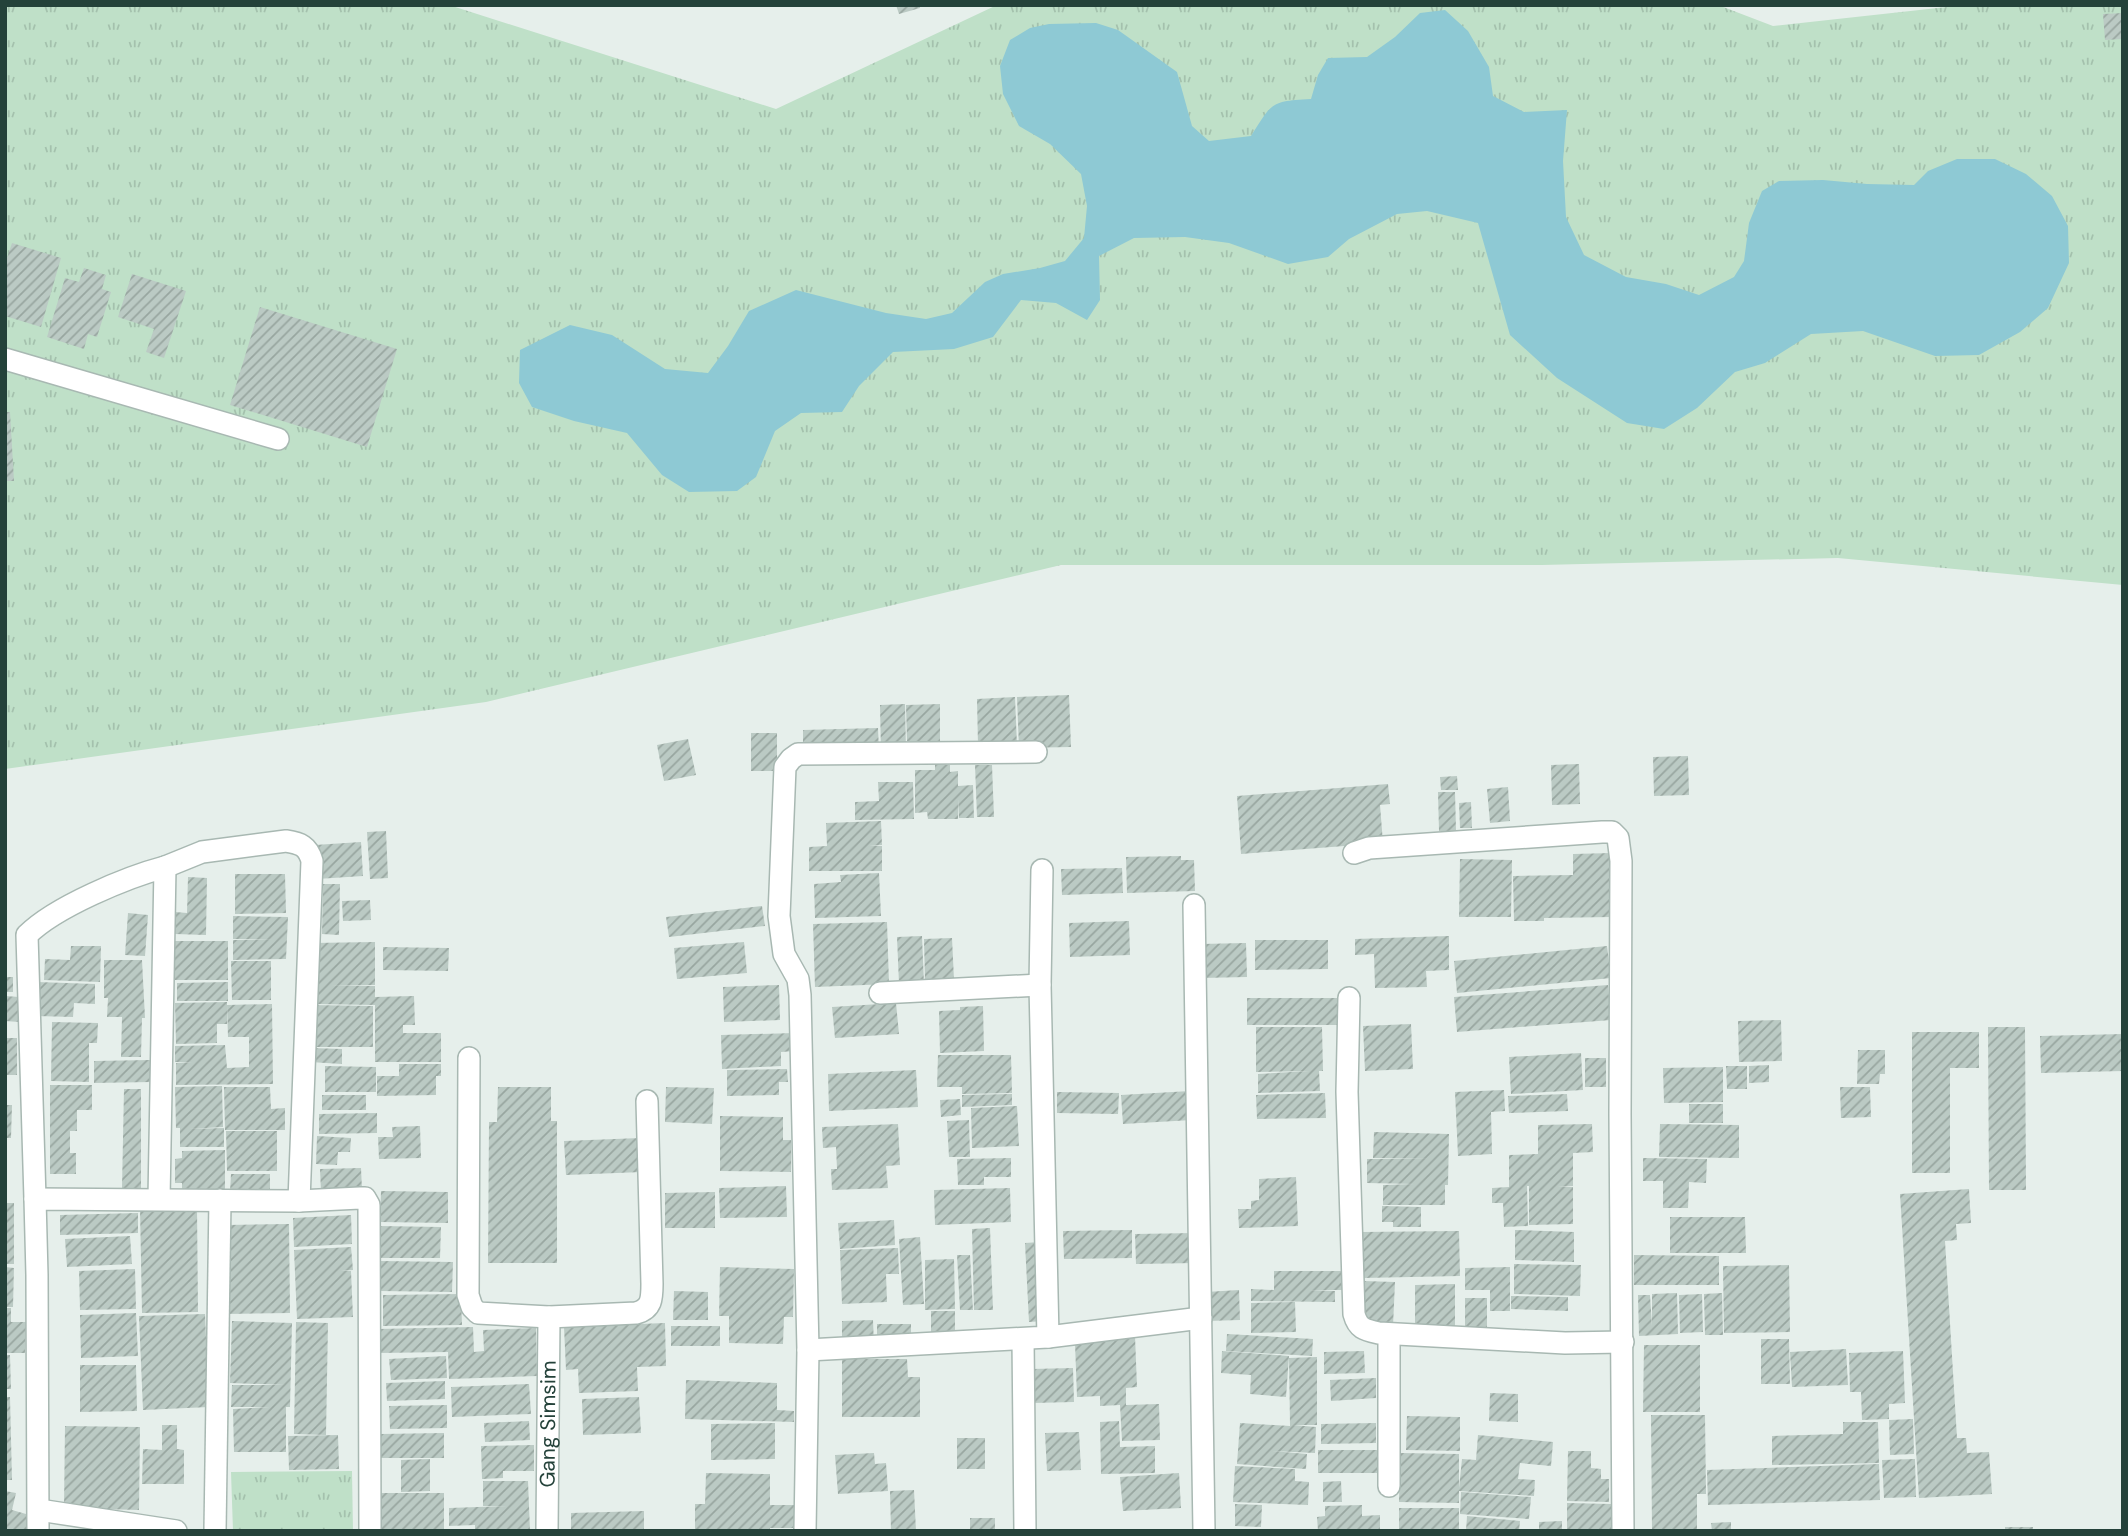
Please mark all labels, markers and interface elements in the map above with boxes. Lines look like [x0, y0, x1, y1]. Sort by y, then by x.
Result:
street label: Gang Simsim [533, 1360, 563, 1488]

